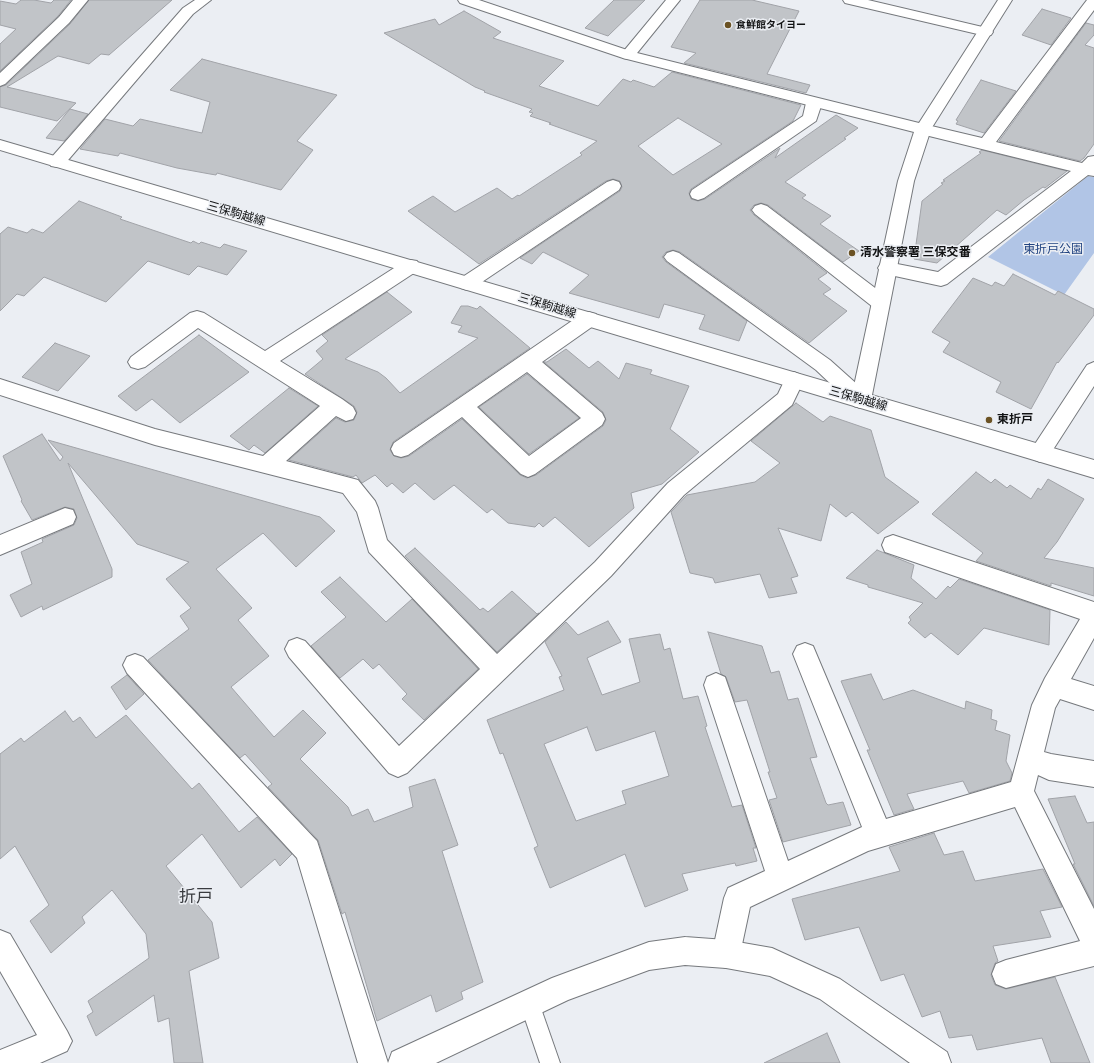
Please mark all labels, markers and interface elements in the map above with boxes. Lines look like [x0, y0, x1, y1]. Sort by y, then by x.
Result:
place label: 食鮮館タイヨー [736, 19, 806, 31]
marker: 食鮮館タイヨー [723, 20, 733, 30]
street label: 三保駒越線 [205, 199, 267, 229]
park label: 東折戸公園 [1023, 243, 1083, 257]
place label: 清水警察署 三保交番 [860, 246, 970, 260]
marker: 清水警察署 三保交番 [847, 248, 857, 258]
street label: 三保駒越線 [516, 290, 578, 322]
street label: 三保駒越線 [827, 384, 889, 414]
place label: 東折戸 [997, 413, 1033, 427]
marker: 東折戸 [984, 415, 994, 425]
district label: 折戸 [179, 887, 213, 907]

